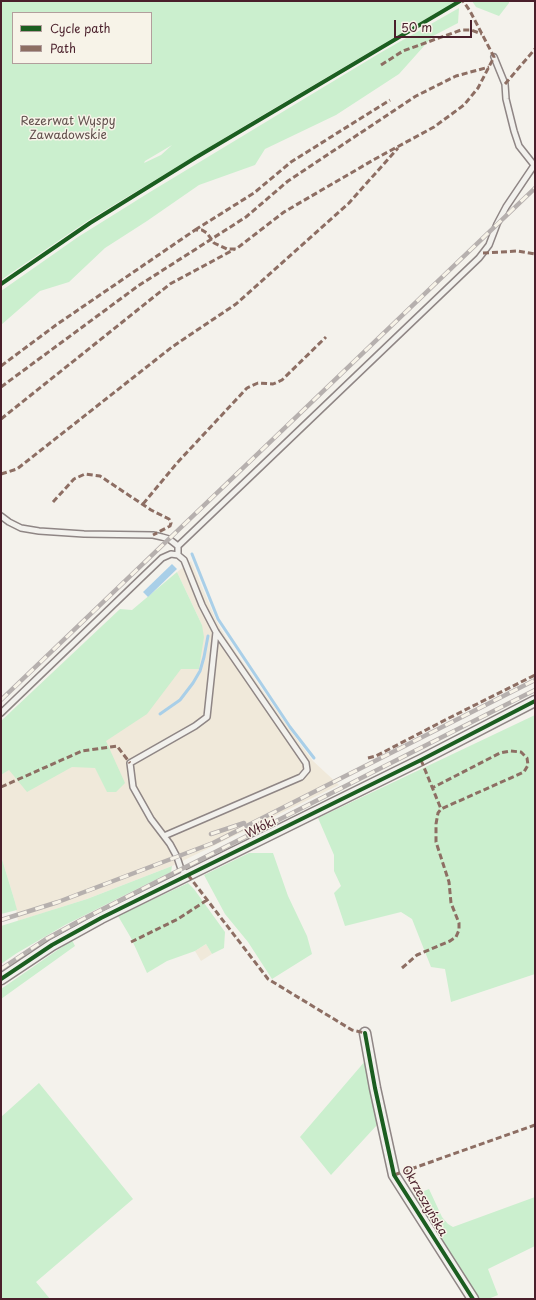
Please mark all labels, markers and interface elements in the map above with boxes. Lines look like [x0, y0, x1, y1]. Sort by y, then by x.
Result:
legend [12, 12, 152, 64]
scale bar [396, 12, 474, 38]
text: 50 m [401, 18, 432, 36]
text: Cycle path [50, 19, 111, 37]
text: Path [50, 39, 76, 57]
park label: Rezerwat Wyspy Zawadowskie [20, 115, 116, 143]
street label: Włóki [243, 814, 279, 842]
street label: Okrzeszyńska [398, 1163, 450, 1239]

